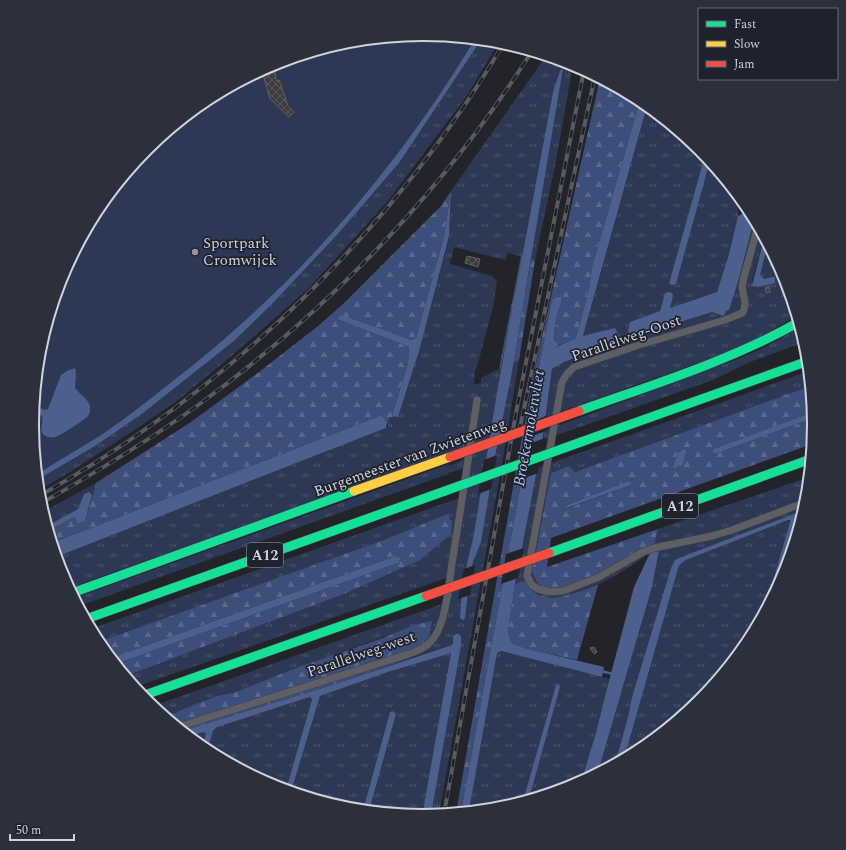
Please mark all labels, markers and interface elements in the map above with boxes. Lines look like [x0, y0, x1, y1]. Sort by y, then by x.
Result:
legend [698, 8, 838, 80]
text: Fast [734, 15, 756, 34]
text: Slow [734, 35, 760, 54]
text: Jam [734, 55, 755, 74]
place label: Sportpark Cromwijck [203, 232, 277, 272]
marker: Sportpark Cromwijck [190, 247, 200, 257]
street label: Parallelweg-Oost [568, 309, 684, 368]
water label: Broekermolenvliet [507, 367, 551, 488]
street label: Burgemeester van Zwietenweg [311, 412, 510, 503]
road number: A12 [662, 494, 698, 518]
road number: A12 [247, 543, 283, 567]
street label: Parallelweg-west [304, 625, 418, 684]
scale bar [10, 816, 74, 842]
text: 50 m [16, 821, 41, 840]

